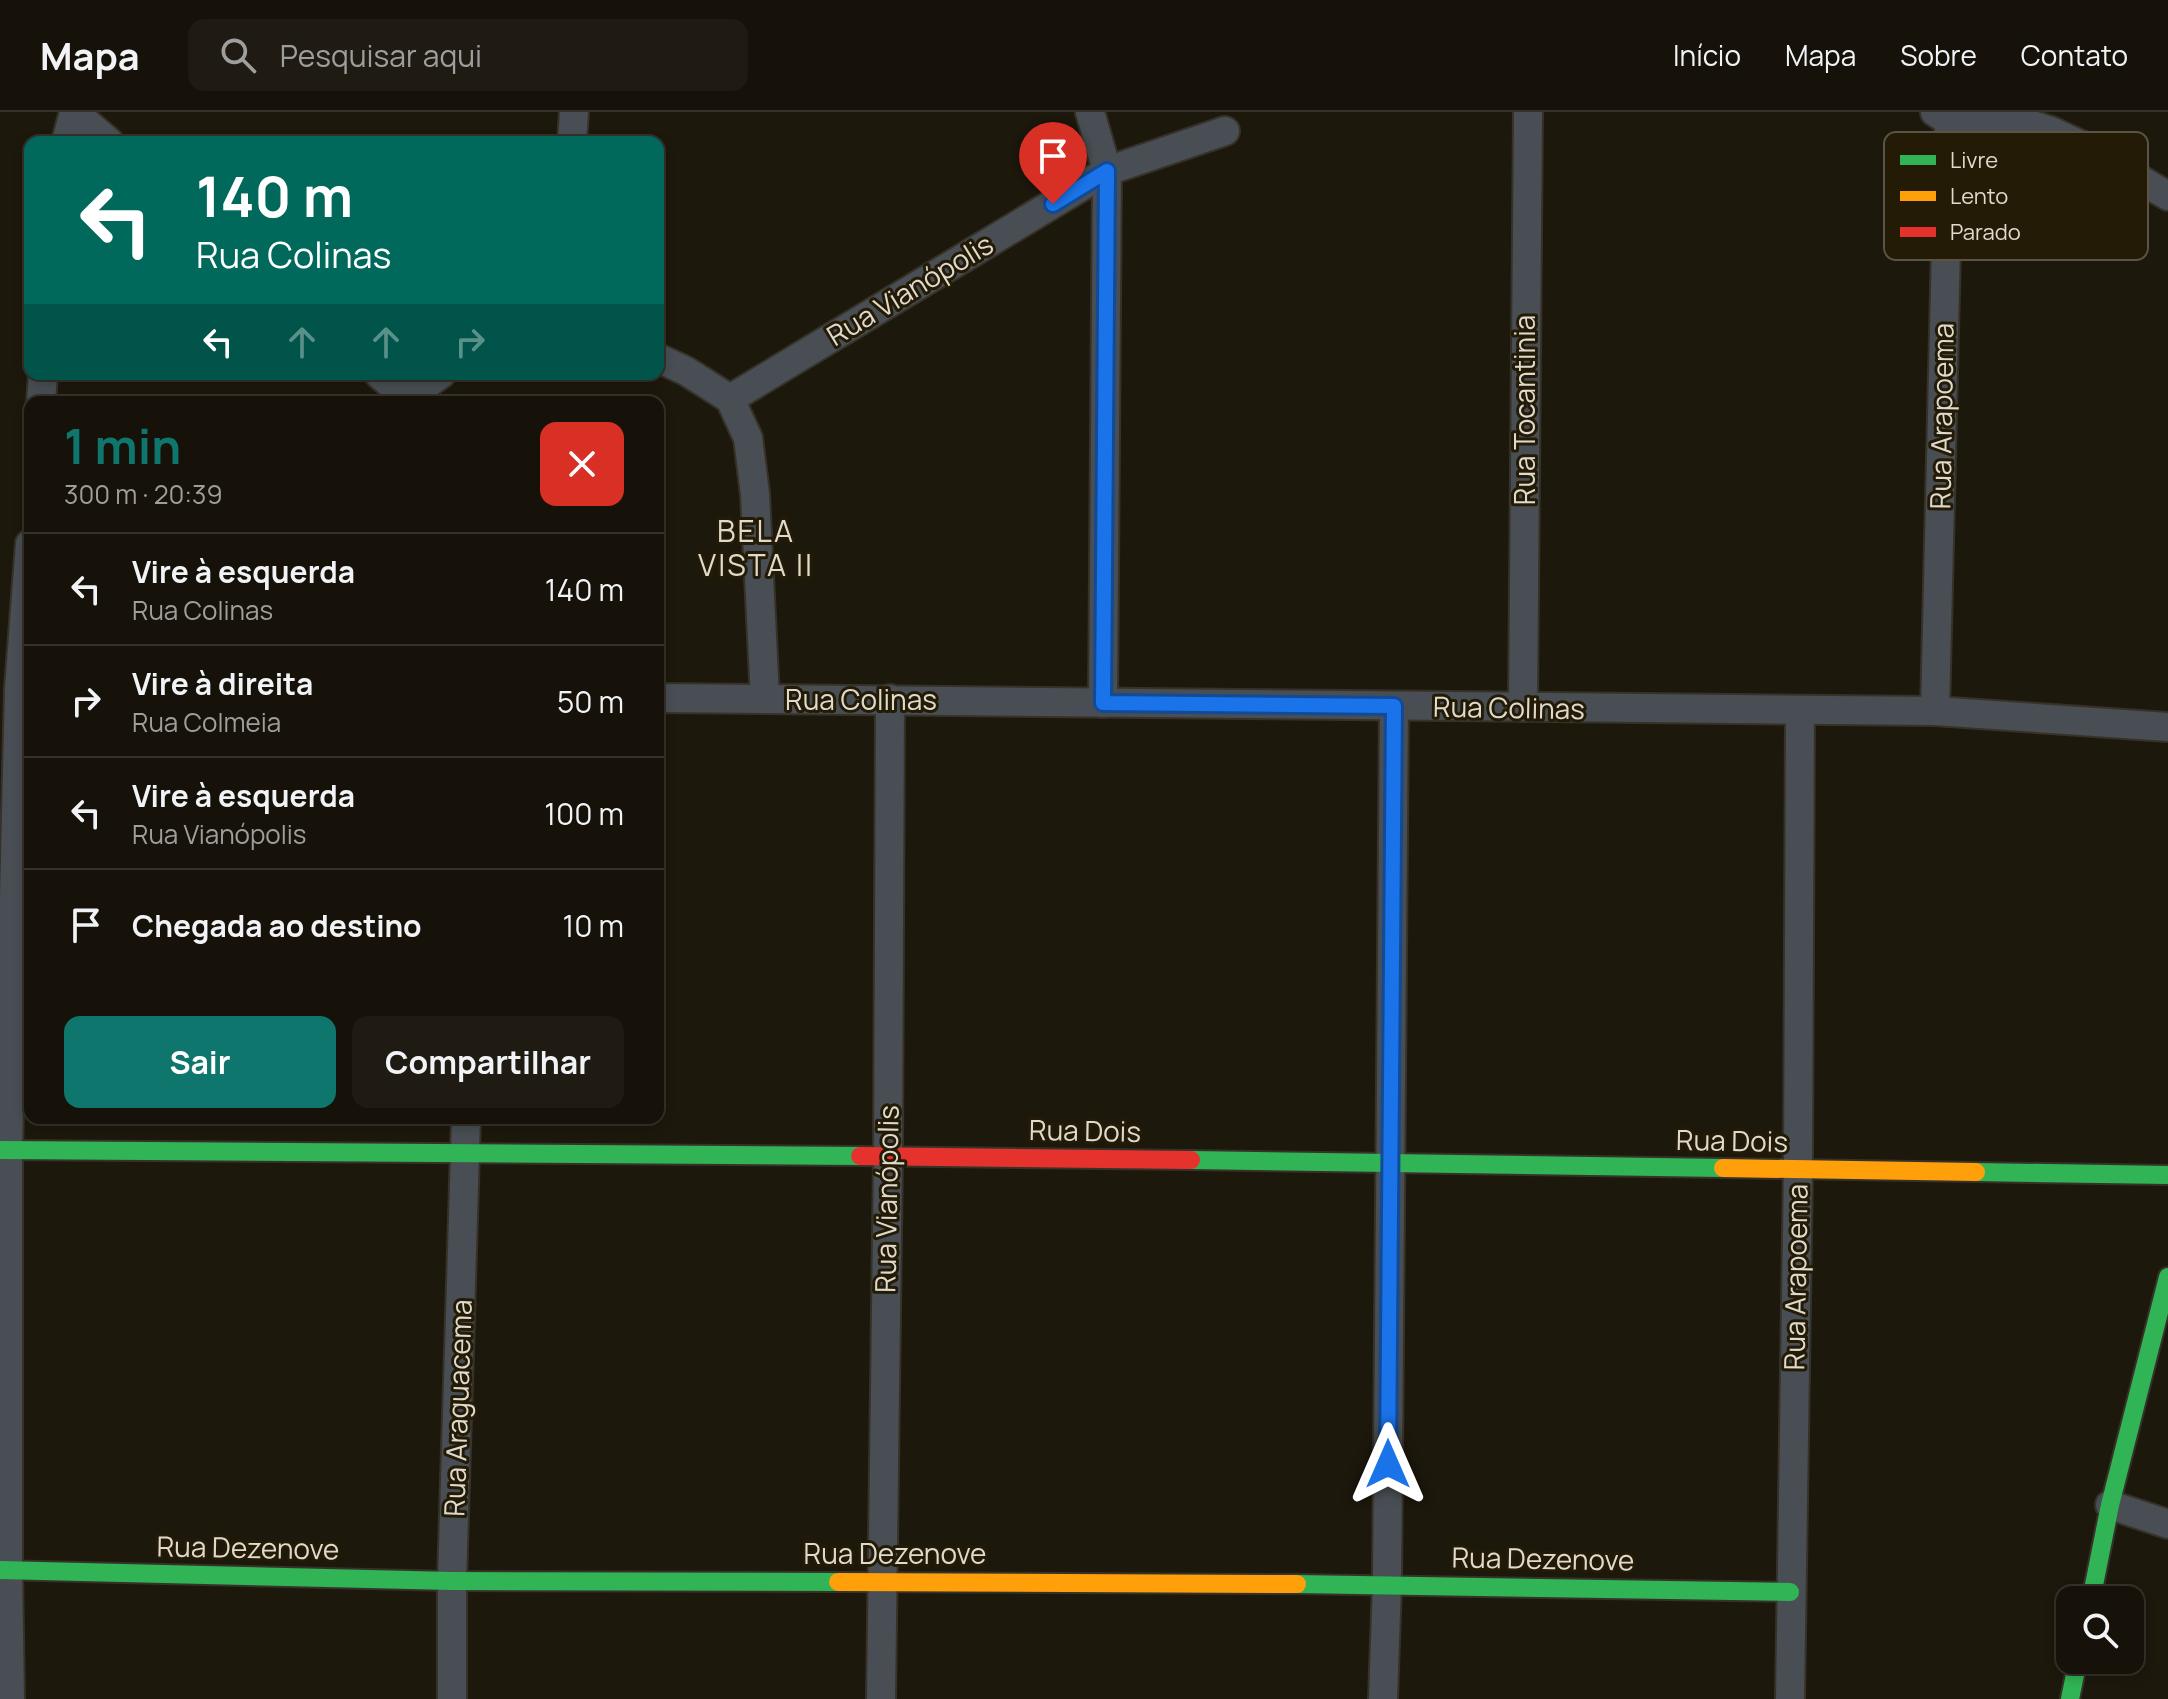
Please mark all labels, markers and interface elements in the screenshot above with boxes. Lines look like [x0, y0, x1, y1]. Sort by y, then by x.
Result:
search box [188, 19, 748, 91]
text: Mapa [40, 29, 140, 81]
icon: search [216, 33, 260, 77]
text: Pesquisar aqui [280, 35, 482, 76]
text: Início [1673, 36, 1741, 74]
text: Mapa [1785, 36, 1856, 74]
text: Sobre [1900, 36, 1977, 74]
text: Contato [2021, 36, 2128, 74]
pin [1019, 122, 1087, 204]
legend [1884, 132, 2148, 260]
icon: arrive [1031, 134, 1075, 178]
text: Livre [1950, 145, 1998, 175]
text: 140 m [196, 157, 353, 234]
icon: left [64, 168, 168, 272]
text: Lento [1950, 181, 2008, 211]
text: Parado [1950, 217, 2021, 247]
street label: Rua Vianópolis [819, 224, 1000, 354]
text: Rua Colinas [196, 230, 391, 279]
street label: Rua Tocantinia [1505, 315, 1543, 505]
icon: left [196, 320, 240, 364]
icon: ahead [280, 320, 324, 364]
icon: ahead [364, 320, 408, 364]
icon: right [448, 320, 492, 364]
street label: Rua Arapoema [1920, 322, 1962, 510]
text: 1 min [64, 413, 181, 478]
button: close [540, 422, 624, 506]
text: 300 m · 20:39 [64, 476, 223, 512]
district label: BELA VISTA II [698, 510, 814, 585]
text: Vire à esquerda [132, 551, 355, 592]
icon: left [64, 567, 108, 611]
text: 140 m [545, 569, 624, 610]
text: Rua Colinas [132, 592, 273, 628]
text: Vire à direita [132, 663, 313, 704]
icon: right [64, 679, 108, 723]
street label: Rua Colinas [785, 680, 937, 718]
text: 50 m [557, 681, 624, 722]
street label: Rua Colinas [1433, 687, 1585, 727]
text: Rua Colmeia [132, 704, 281, 740]
text: Vire à esquerda [132, 775, 355, 816]
icon: left [64, 791, 108, 835]
text: 100 m [544, 793, 624, 834]
text: Rua Vianópolis [132, 816, 306, 852]
icon: arrive [64, 903, 108, 947]
text: Chegada ao destino [132, 905, 422, 946]
text: 10 m [563, 905, 624, 946]
button: Sair [64, 1016, 336, 1108]
button: Compartilhar [352, 1016, 624, 1108]
street label: Rua Vianópolis [865, 1105, 907, 1293]
street label: Rua Dois [1029, 1110, 1141, 1150]
street label: Rua Dois [1676, 1120, 1788, 1160]
street label: Rua Arapoema [1774, 1183, 1816, 1371]
street label: Rua Araguacema [434, 1299, 480, 1517]
position arrow [1346, 1422, 1430, 1506]
street label: Rua Dezenove [156, 1526, 340, 1568]
street label: Rua Dezenove [804, 1534, 986, 1572]
street label: Rua Dezenove [1451, 1537, 1635, 1579]
map controls [2056, 1586, 2144, 1674]
button: search [2056, 1586, 2144, 1674]

